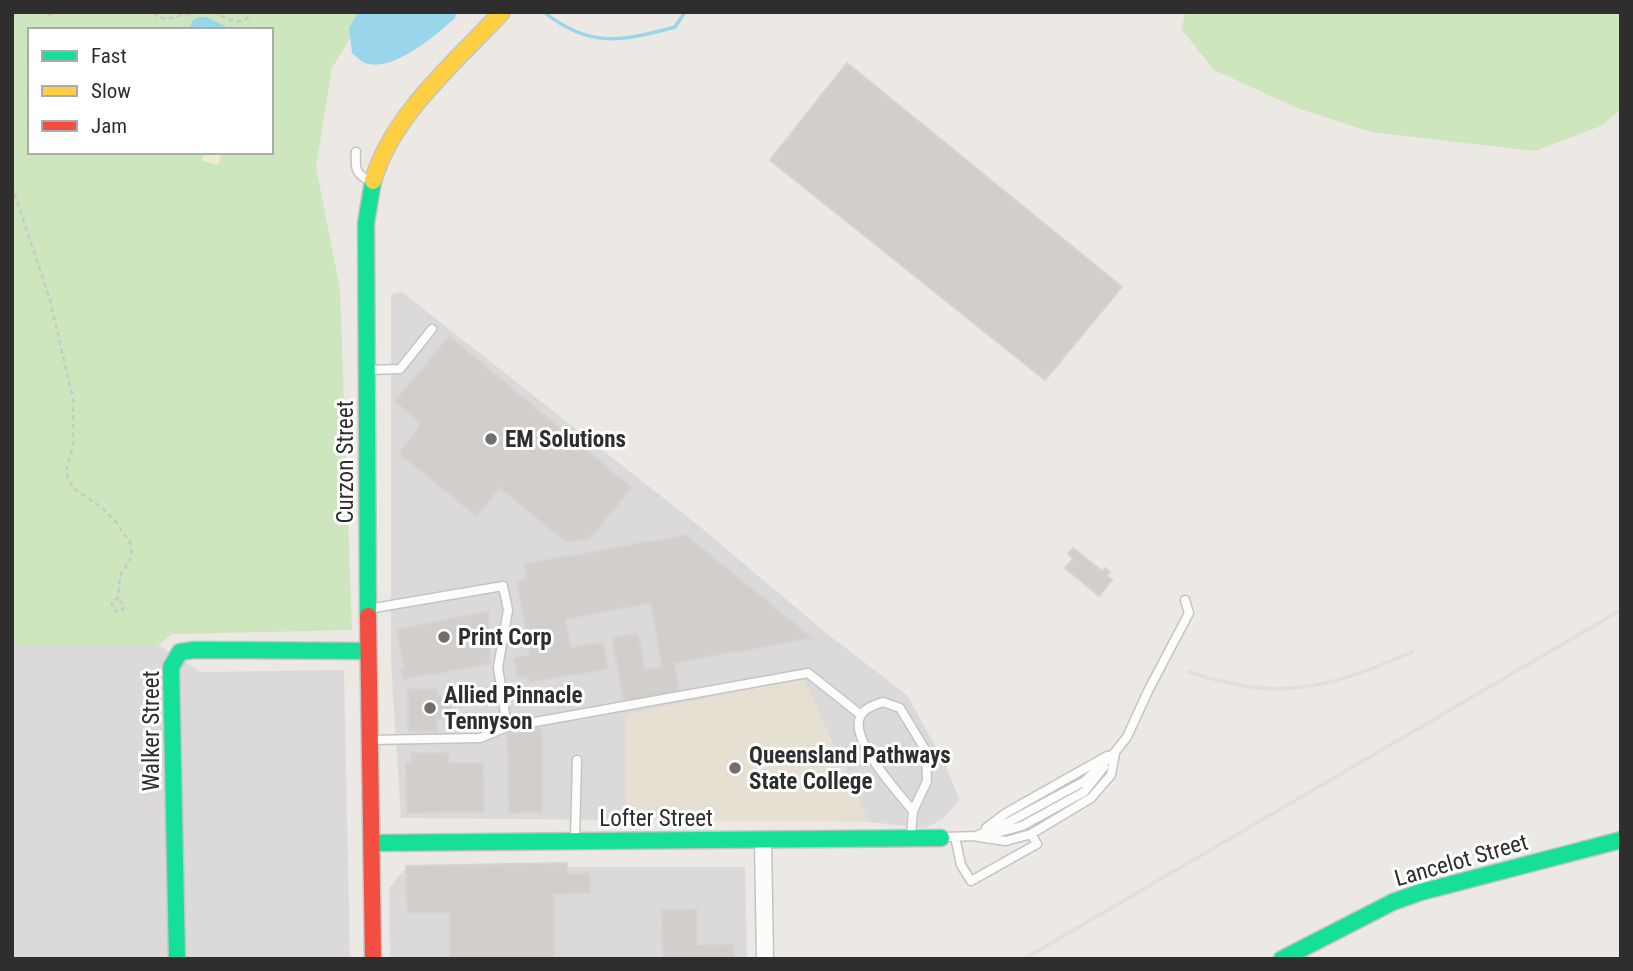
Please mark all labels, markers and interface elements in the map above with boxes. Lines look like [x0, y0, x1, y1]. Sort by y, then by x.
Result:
legend [28, 28, 273, 154]
text: Fast [91, 44, 127, 68]
text: Slow [91, 79, 131, 103]
text: Jam [91, 114, 127, 138]
street label: Curzon Street [332, 401, 359, 523]
place label: EM Solutions [505, 426, 626, 453]
marker: EM Solutions [483, 431, 499, 447]
place label: Print Corp [458, 624, 552, 651]
marker: Print Corp [436, 629, 452, 645]
street label: Walker Street [138, 671, 165, 791]
place label: Allied Pinnacle Tennyson [444, 682, 583, 735]
marker: Allied Pinnacle Tennyson [422, 700, 438, 716]
place label: Queensland Pathways State College [749, 742, 951, 795]
marker: Queensland Pathways State College [727, 760, 743, 776]
street label: Lofter Street [599, 805, 713, 832]
street label: Lancelot Street [1391, 829, 1531, 892]

